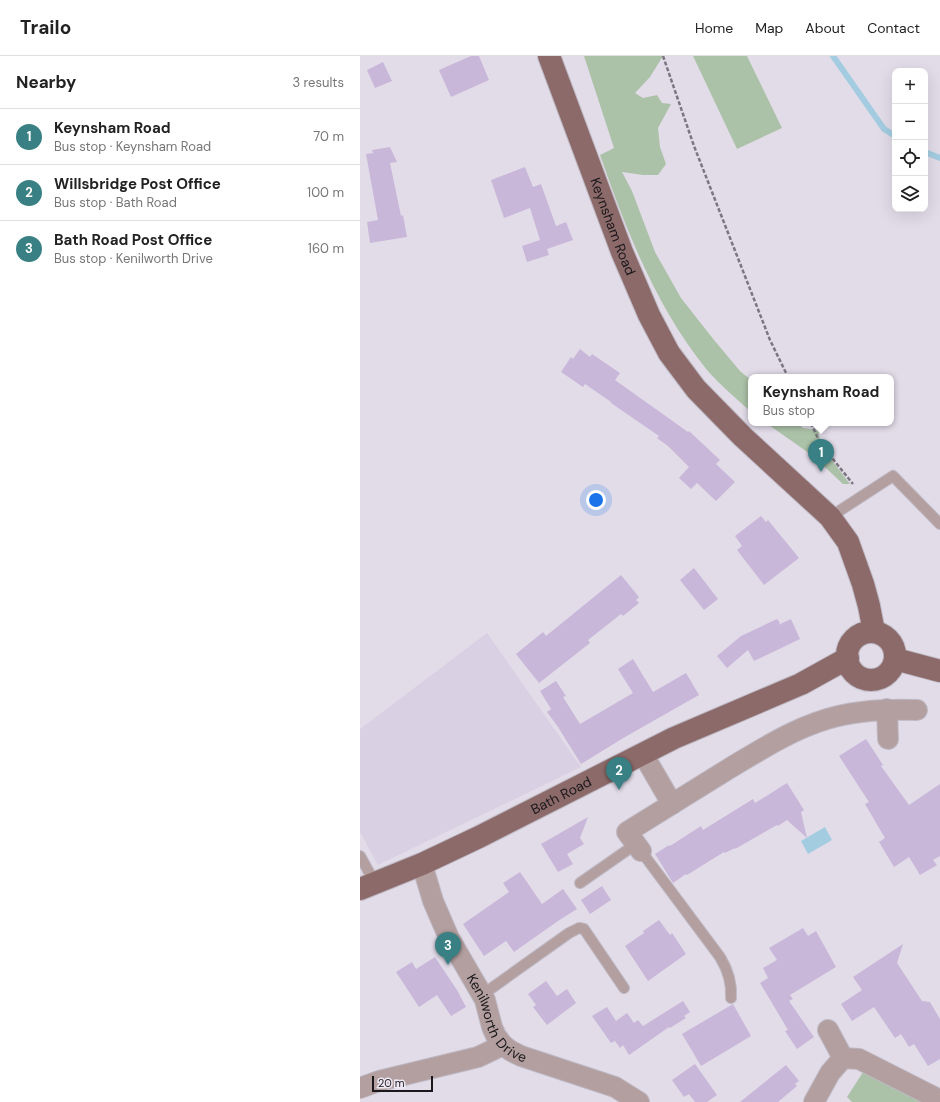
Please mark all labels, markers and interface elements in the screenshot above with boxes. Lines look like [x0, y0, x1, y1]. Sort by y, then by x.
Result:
text: Trailo [20, 15, 71, 40]
text: Home [695, 19, 733, 37]
text: Map [755, 19, 783, 37]
text: About [805, 19, 845, 37]
text: Contact [867, 19, 920, 37]
map controls [892, 68, 928, 212]
button: + [892, 68, 928, 104]
text: Nearby [16, 71, 76, 93]
text: 3 results [292, 74, 344, 91]
button: − [892, 104, 928, 140]
text: Keynsham Road [54, 118, 171, 138]
text: 1 [27, 128, 31, 145]
text: 70 m [313, 128, 344, 145]
text: Bus stop · Keynsham Road [54, 138, 211, 155]
button: locate [892, 140, 928, 176]
text: Willsbridge Post Office [54, 174, 221, 194]
street label: Keynsham Road [586, 175, 640, 278]
button: layers [892, 176, 928, 212]
text: 2 [25, 184, 33, 201]
text: 100 m [307, 184, 344, 201]
text: Bus stop · Bath Road [54, 194, 177, 211]
text: Bath Road Post Office [54, 230, 212, 250]
text: 3 [25, 240, 33, 257]
text: 160 m [308, 240, 344, 257]
text: Bus stop · Kenilworth Drive [54, 250, 213, 267]
popup [748, 374, 894, 426]
text: Keynsham Road [763, 382, 879, 402]
text: Bus stop [763, 402, 815, 419]
pin: 1 [808, 439, 834, 472]
your location [586, 490, 606, 510]
pin: 2 [606, 757, 632, 790]
street label: Bath Road [528, 772, 595, 818]
pin: 3 [435, 932, 461, 965]
street label: Kenilworth Drive [463, 970, 529, 1066]
scale bar [372, 1074, 433, 1093]
text: 20 m [378, 1076, 404, 1090]

